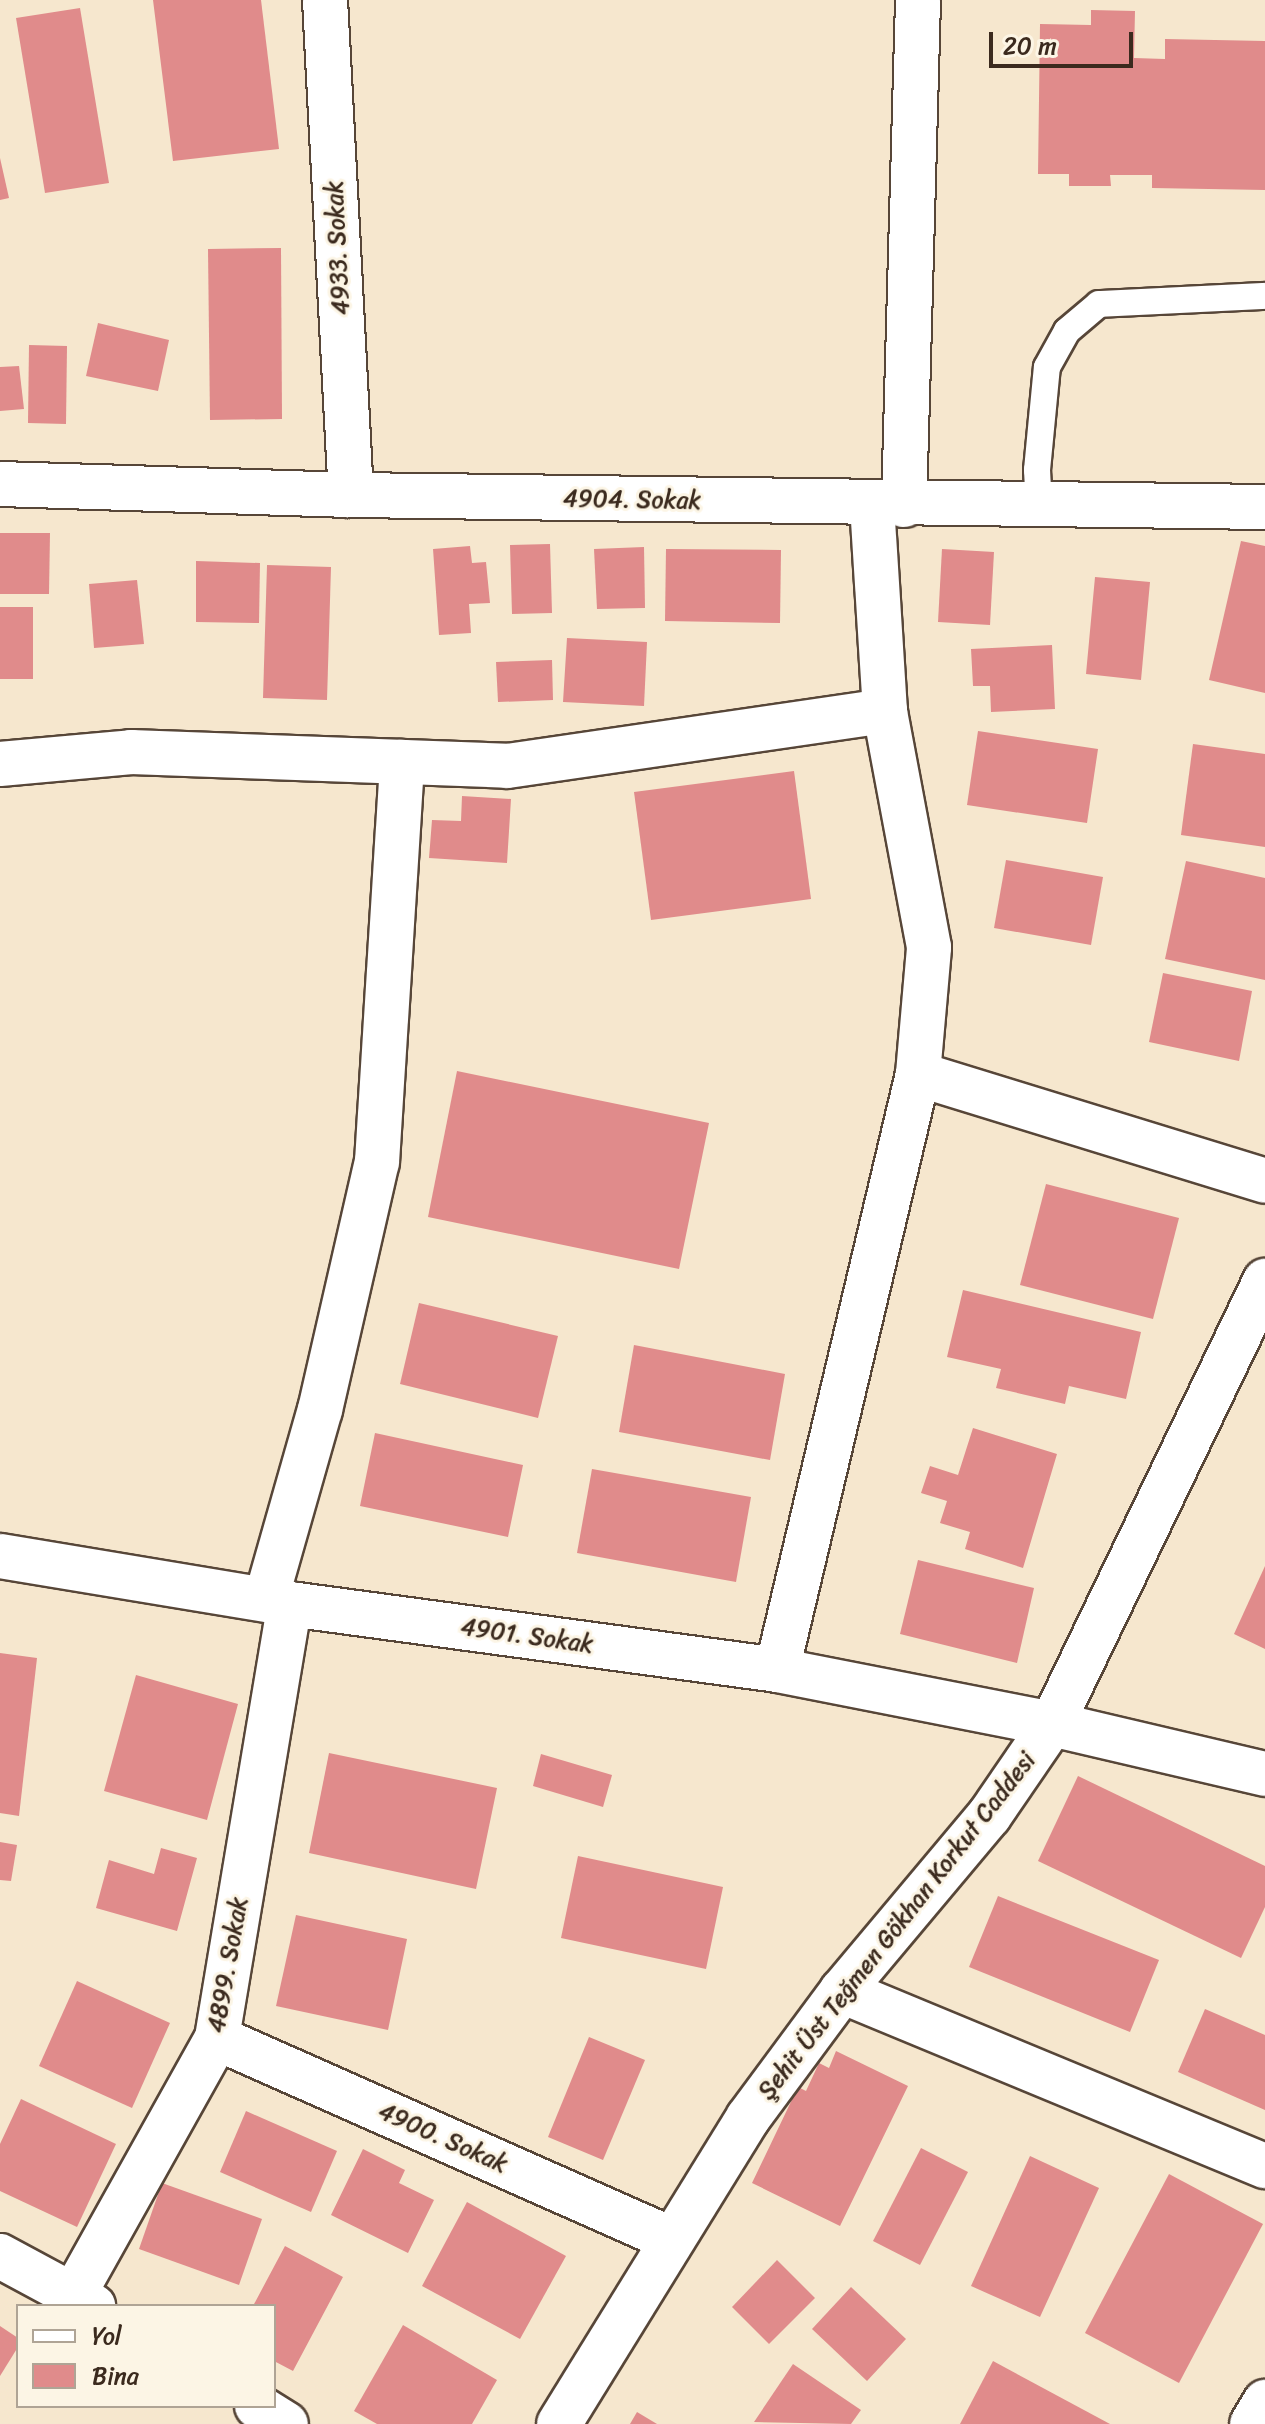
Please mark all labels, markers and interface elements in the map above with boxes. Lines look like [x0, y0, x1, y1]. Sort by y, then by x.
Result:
scale bar [993, 16, 1137, 66]
text: 20 m [1003, 25, 1057, 67]
street label: 4933. Sokak [320, 180, 356, 316]
street label: 4904. Sokak [563, 484, 701, 516]
street label: 4901. Sokak [459, 1612, 595, 1660]
street label: Şehit Üst Teğmen Gökhan Korkut Caddesi [752, 1745, 1042, 2107]
street label: 4899. Sokak [202, 1895, 254, 2035]
street label: 4900. Sokak [374, 2097, 512, 2179]
legend [16, 2304, 276, 2408]
text: Yol [92, 2315, 122, 2357]
text: Bina [92, 2355, 139, 2397]

